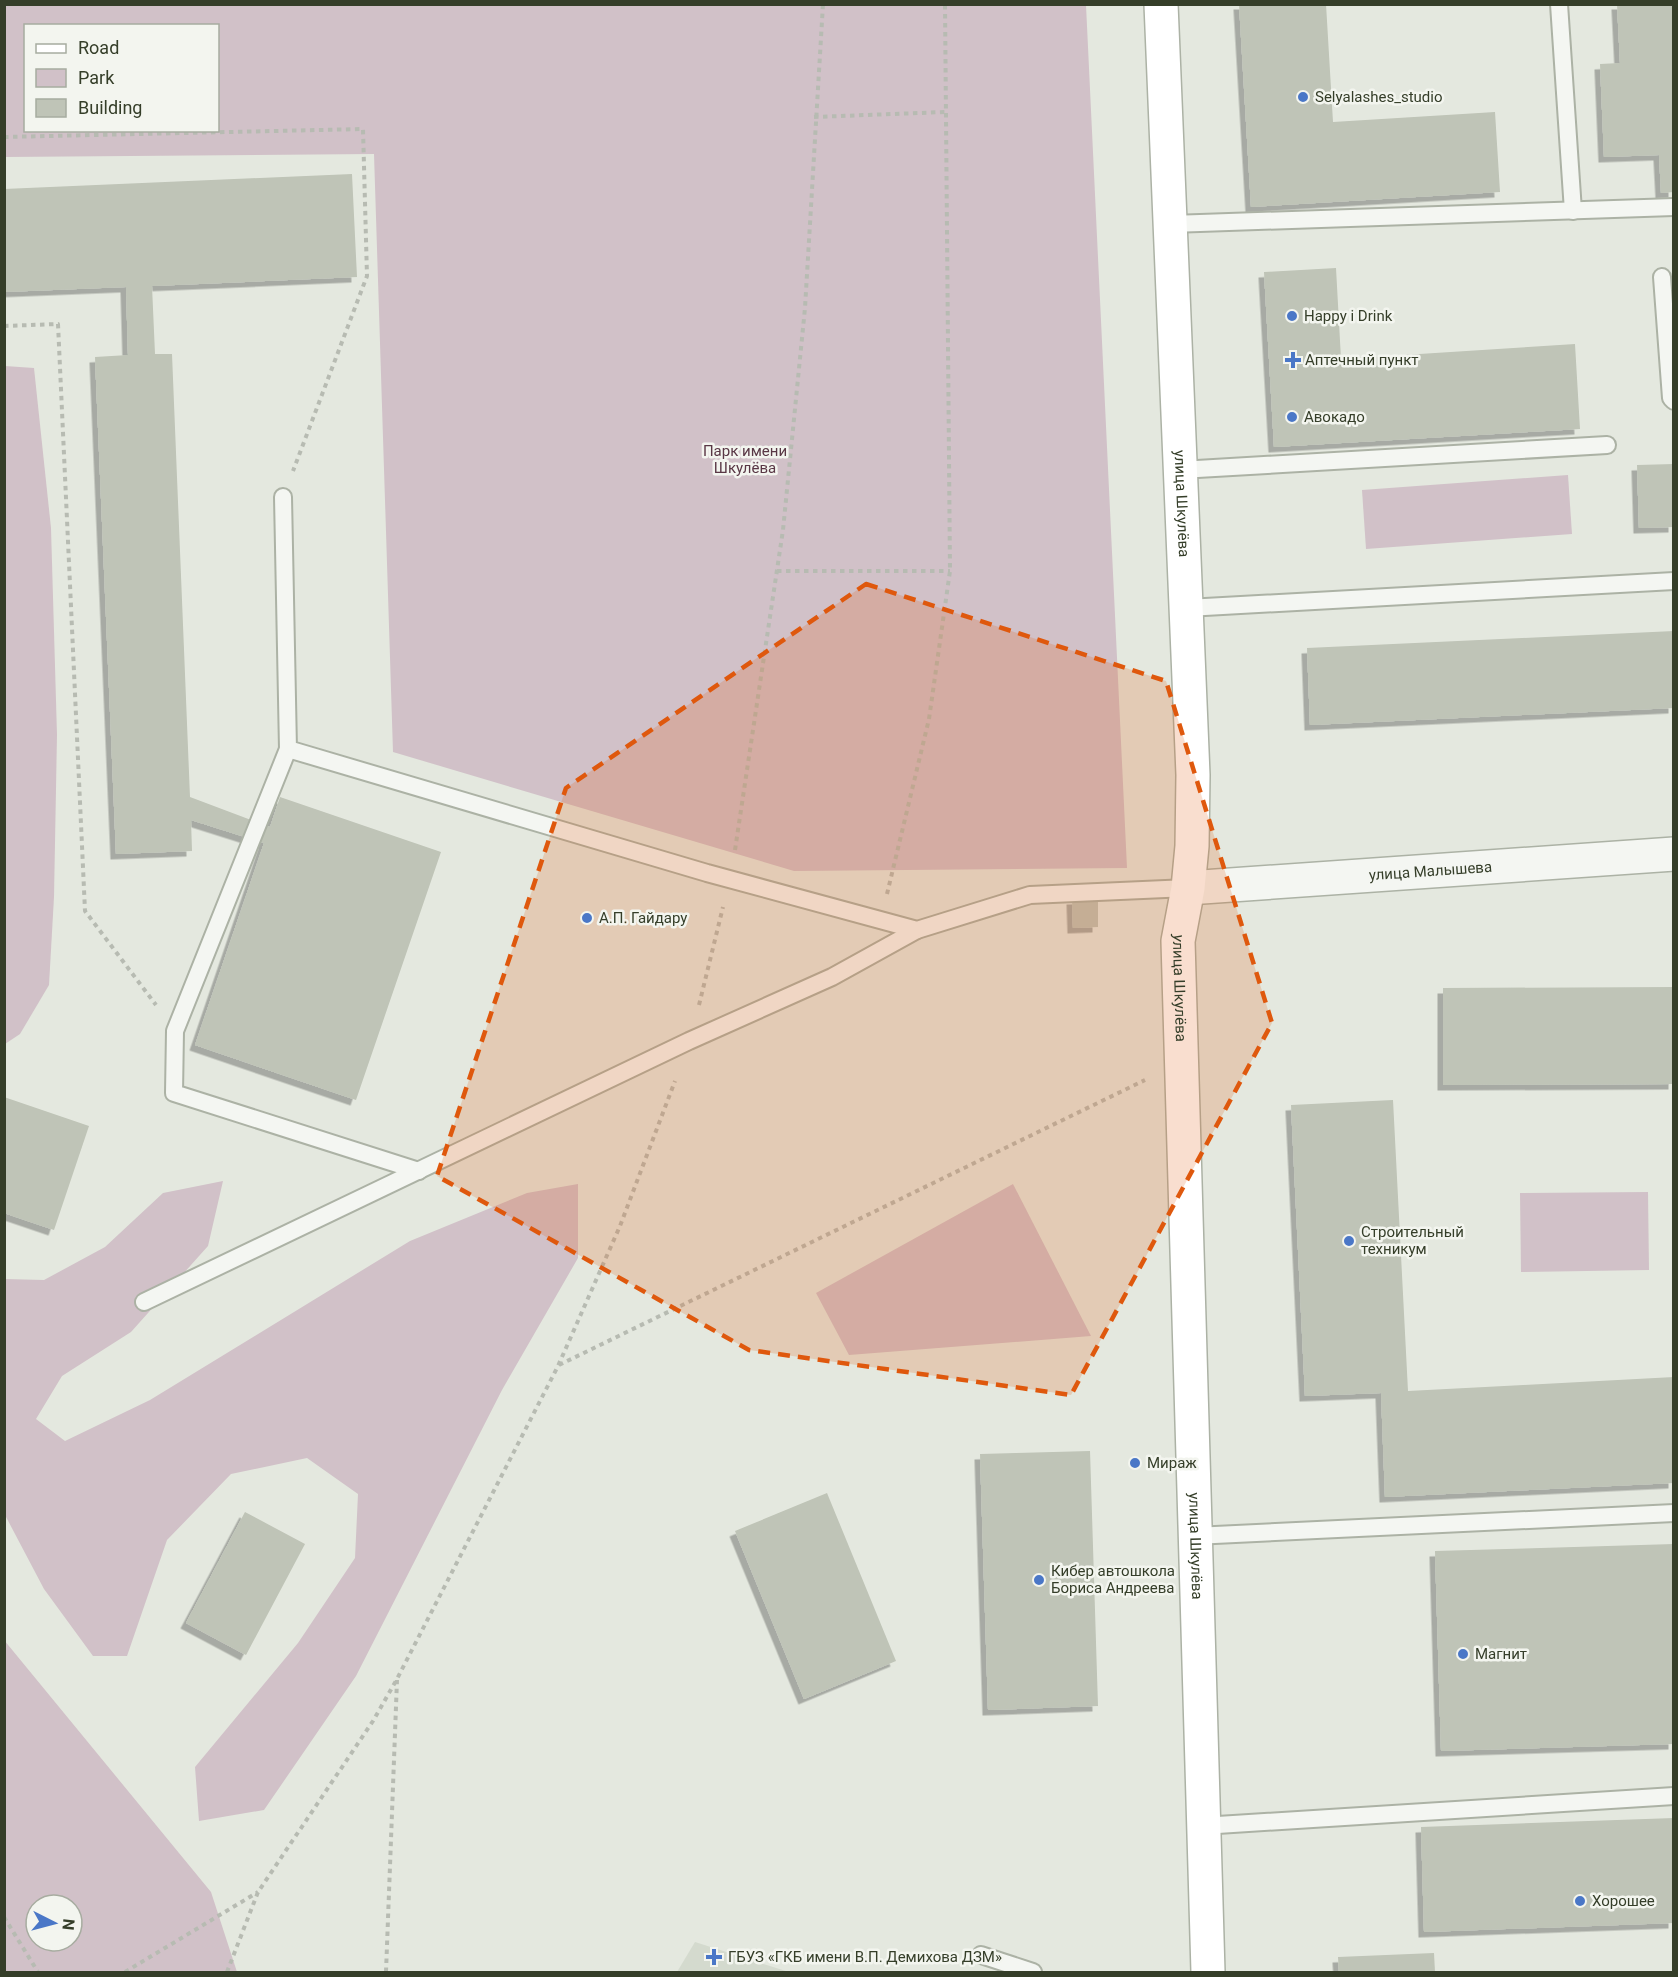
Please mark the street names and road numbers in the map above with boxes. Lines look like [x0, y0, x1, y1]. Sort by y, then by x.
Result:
street label: улица Шкулёва [1171, 450, 1193, 558]
street label: улица Малышева [1368, 858, 1493, 884]
street label: улица Шкулёва [1169, 933, 1190, 1042]
street label: улица Шкулёва [1185, 1492, 1206, 1600]

